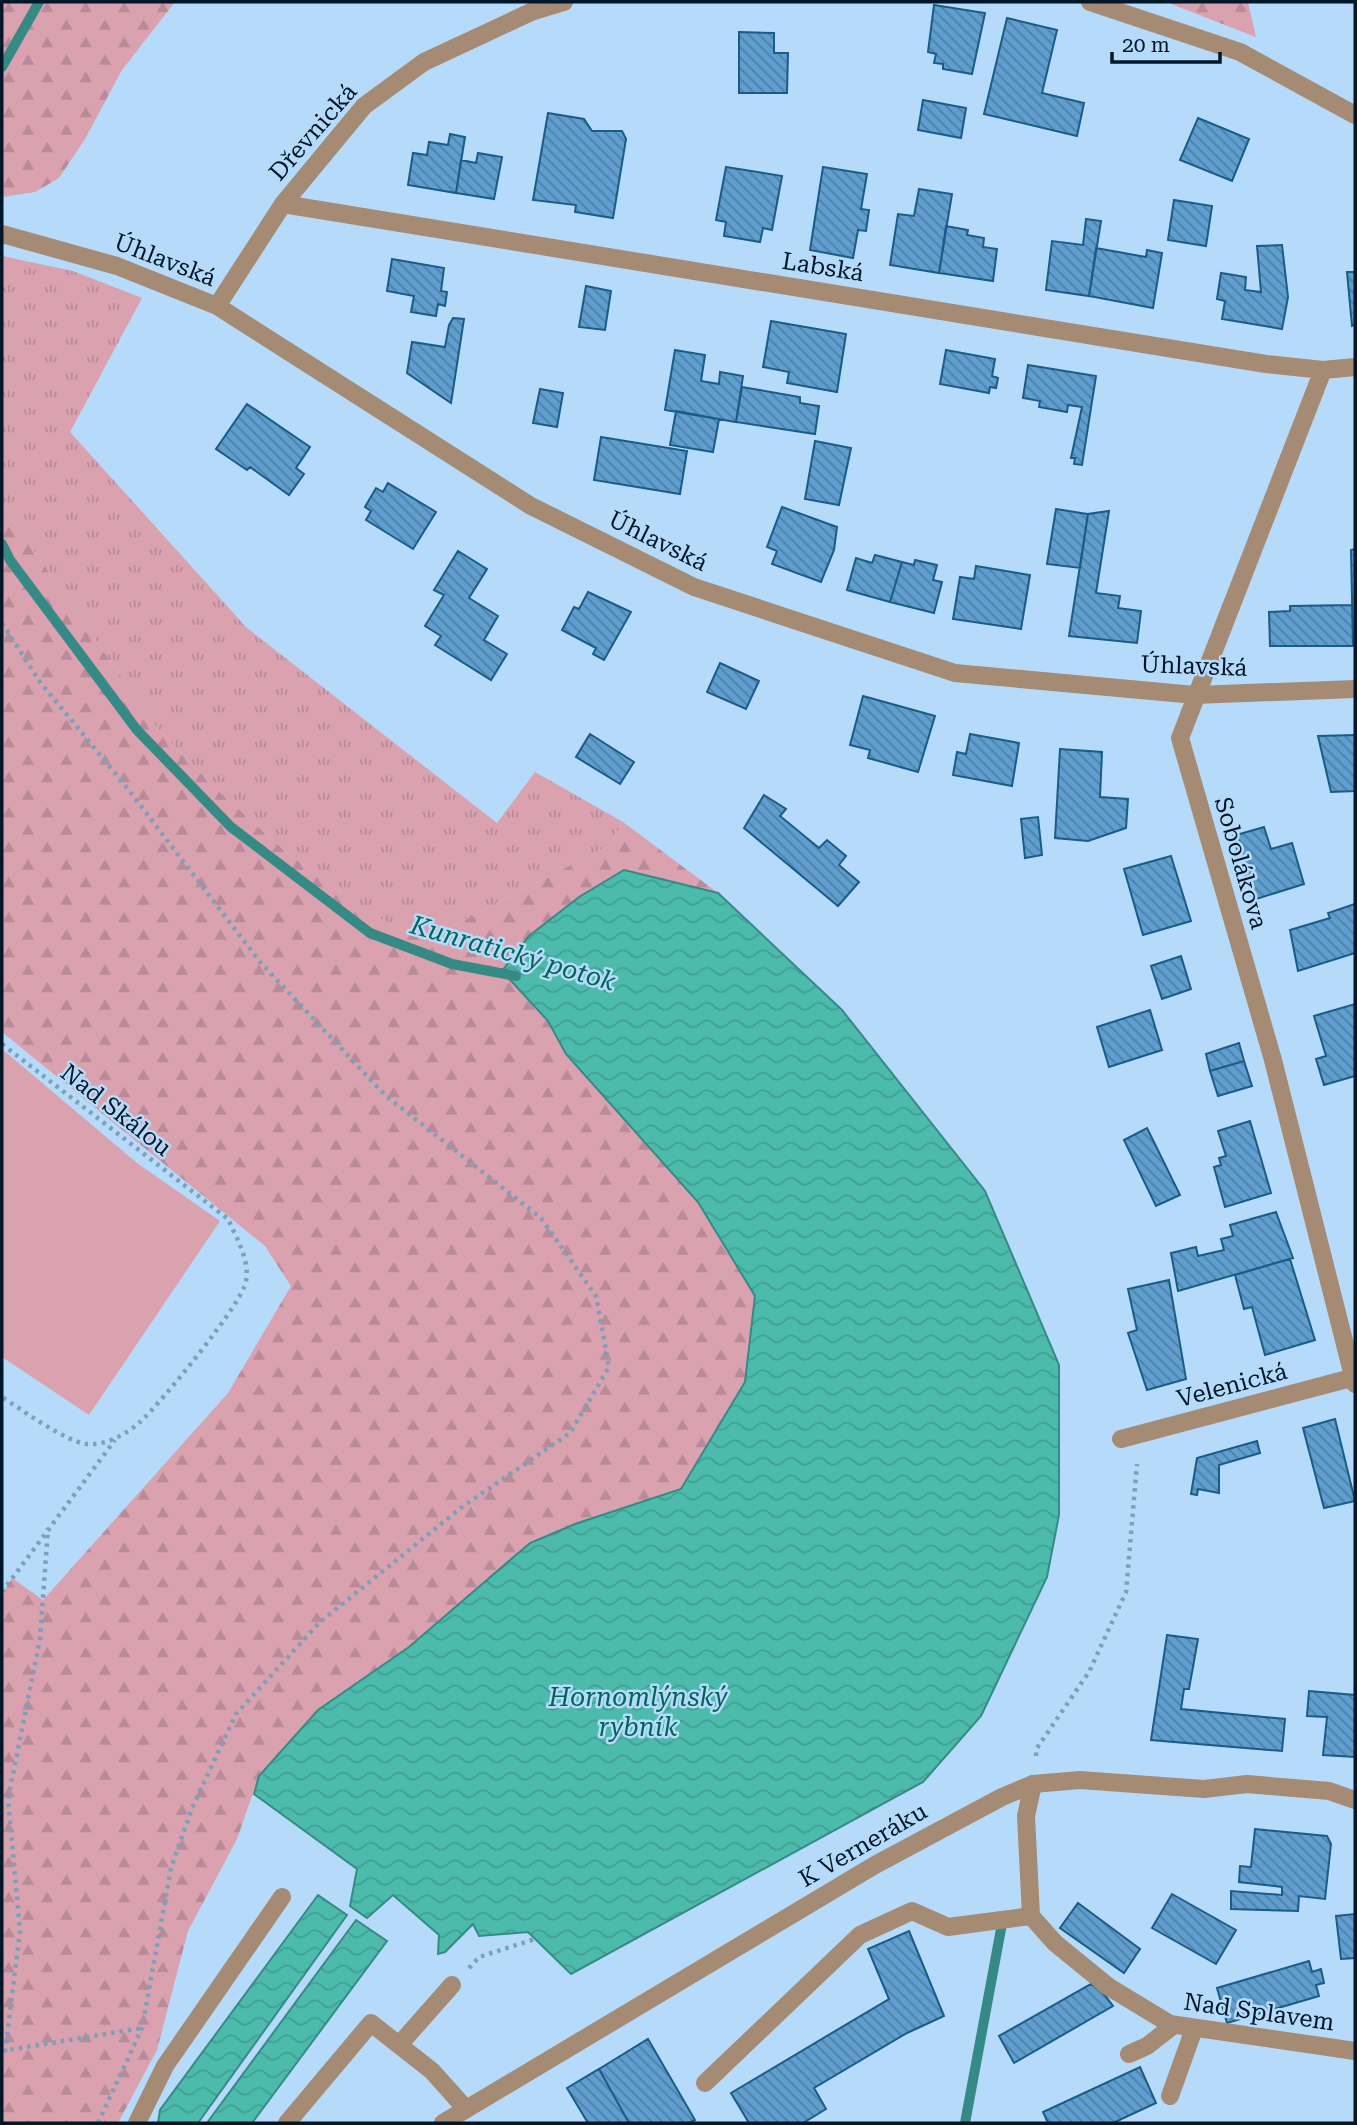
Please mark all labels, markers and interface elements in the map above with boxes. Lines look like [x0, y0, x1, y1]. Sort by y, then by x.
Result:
scale bar [1112, 21, 1220, 65]
text: 20 m [1122, 33, 1170, 57]
street label: Dřevnická [263, 78, 363, 186]
street label: Úhlavská [110, 227, 220, 292]
street label: Labská [780, 247, 866, 287]
street label: Úhlavská [604, 504, 713, 577]
street label: Úhlavská [1140, 649, 1248, 682]
street label: Sobolákova [1209, 794, 1273, 932]
water label: Kunratický potok [406, 909, 620, 997]
street label: Nad Skálou [55, 1058, 177, 1162]
street label: Velenická [1174, 1357, 1290, 1413]
water label: Hornomlýnský rybník [548, 1682, 728, 1742]
street label: K Verneráku [794, 1797, 932, 1893]
street label: Nad Splavem [1182, 1988, 1336, 2036]

